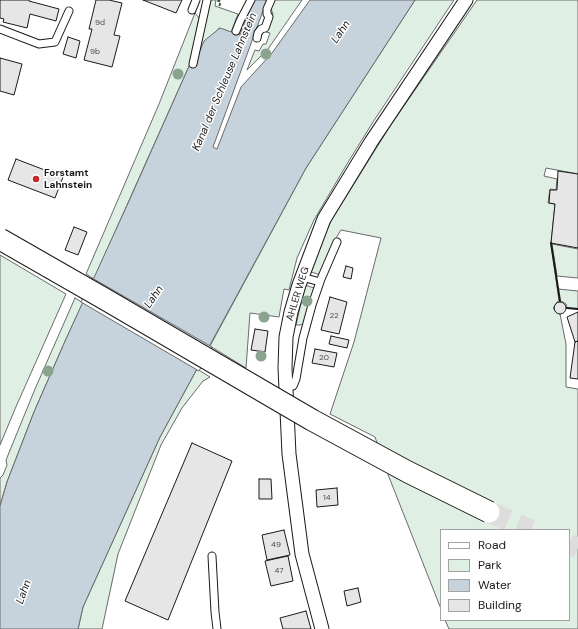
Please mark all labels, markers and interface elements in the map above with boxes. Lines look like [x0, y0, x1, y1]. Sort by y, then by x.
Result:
water label: Kanal der Schleuse Lahnstein [190, 11, 260, 153]
house number: 9d [95, 18, 105, 28]
water label: Lahn [329, 18, 353, 46]
house number: 9b [90, 47, 100, 57]
place label: Forstamt Lahnstein [44, 167, 92, 190]
marker: Forstamt Lahnstein [31, 174, 41, 184]
street label: AHLER WEG [284, 266, 312, 322]
water label: Lahn [142, 283, 166, 311]
house number: 22 [329, 311, 339, 321]
house number: 20 [319, 353, 329, 363]
house number: 14 [323, 493, 331, 503]
legend [440, 529, 570, 621]
text: Road [478, 537, 506, 553]
house number: 49 [271, 540, 281, 550]
text: Park [478, 557, 502, 573]
house number: 47 [274, 566, 284, 576]
text: Water [478, 577, 511, 593]
water label: Lahn [14, 578, 34, 606]
text: Building [478, 597, 522, 613]

